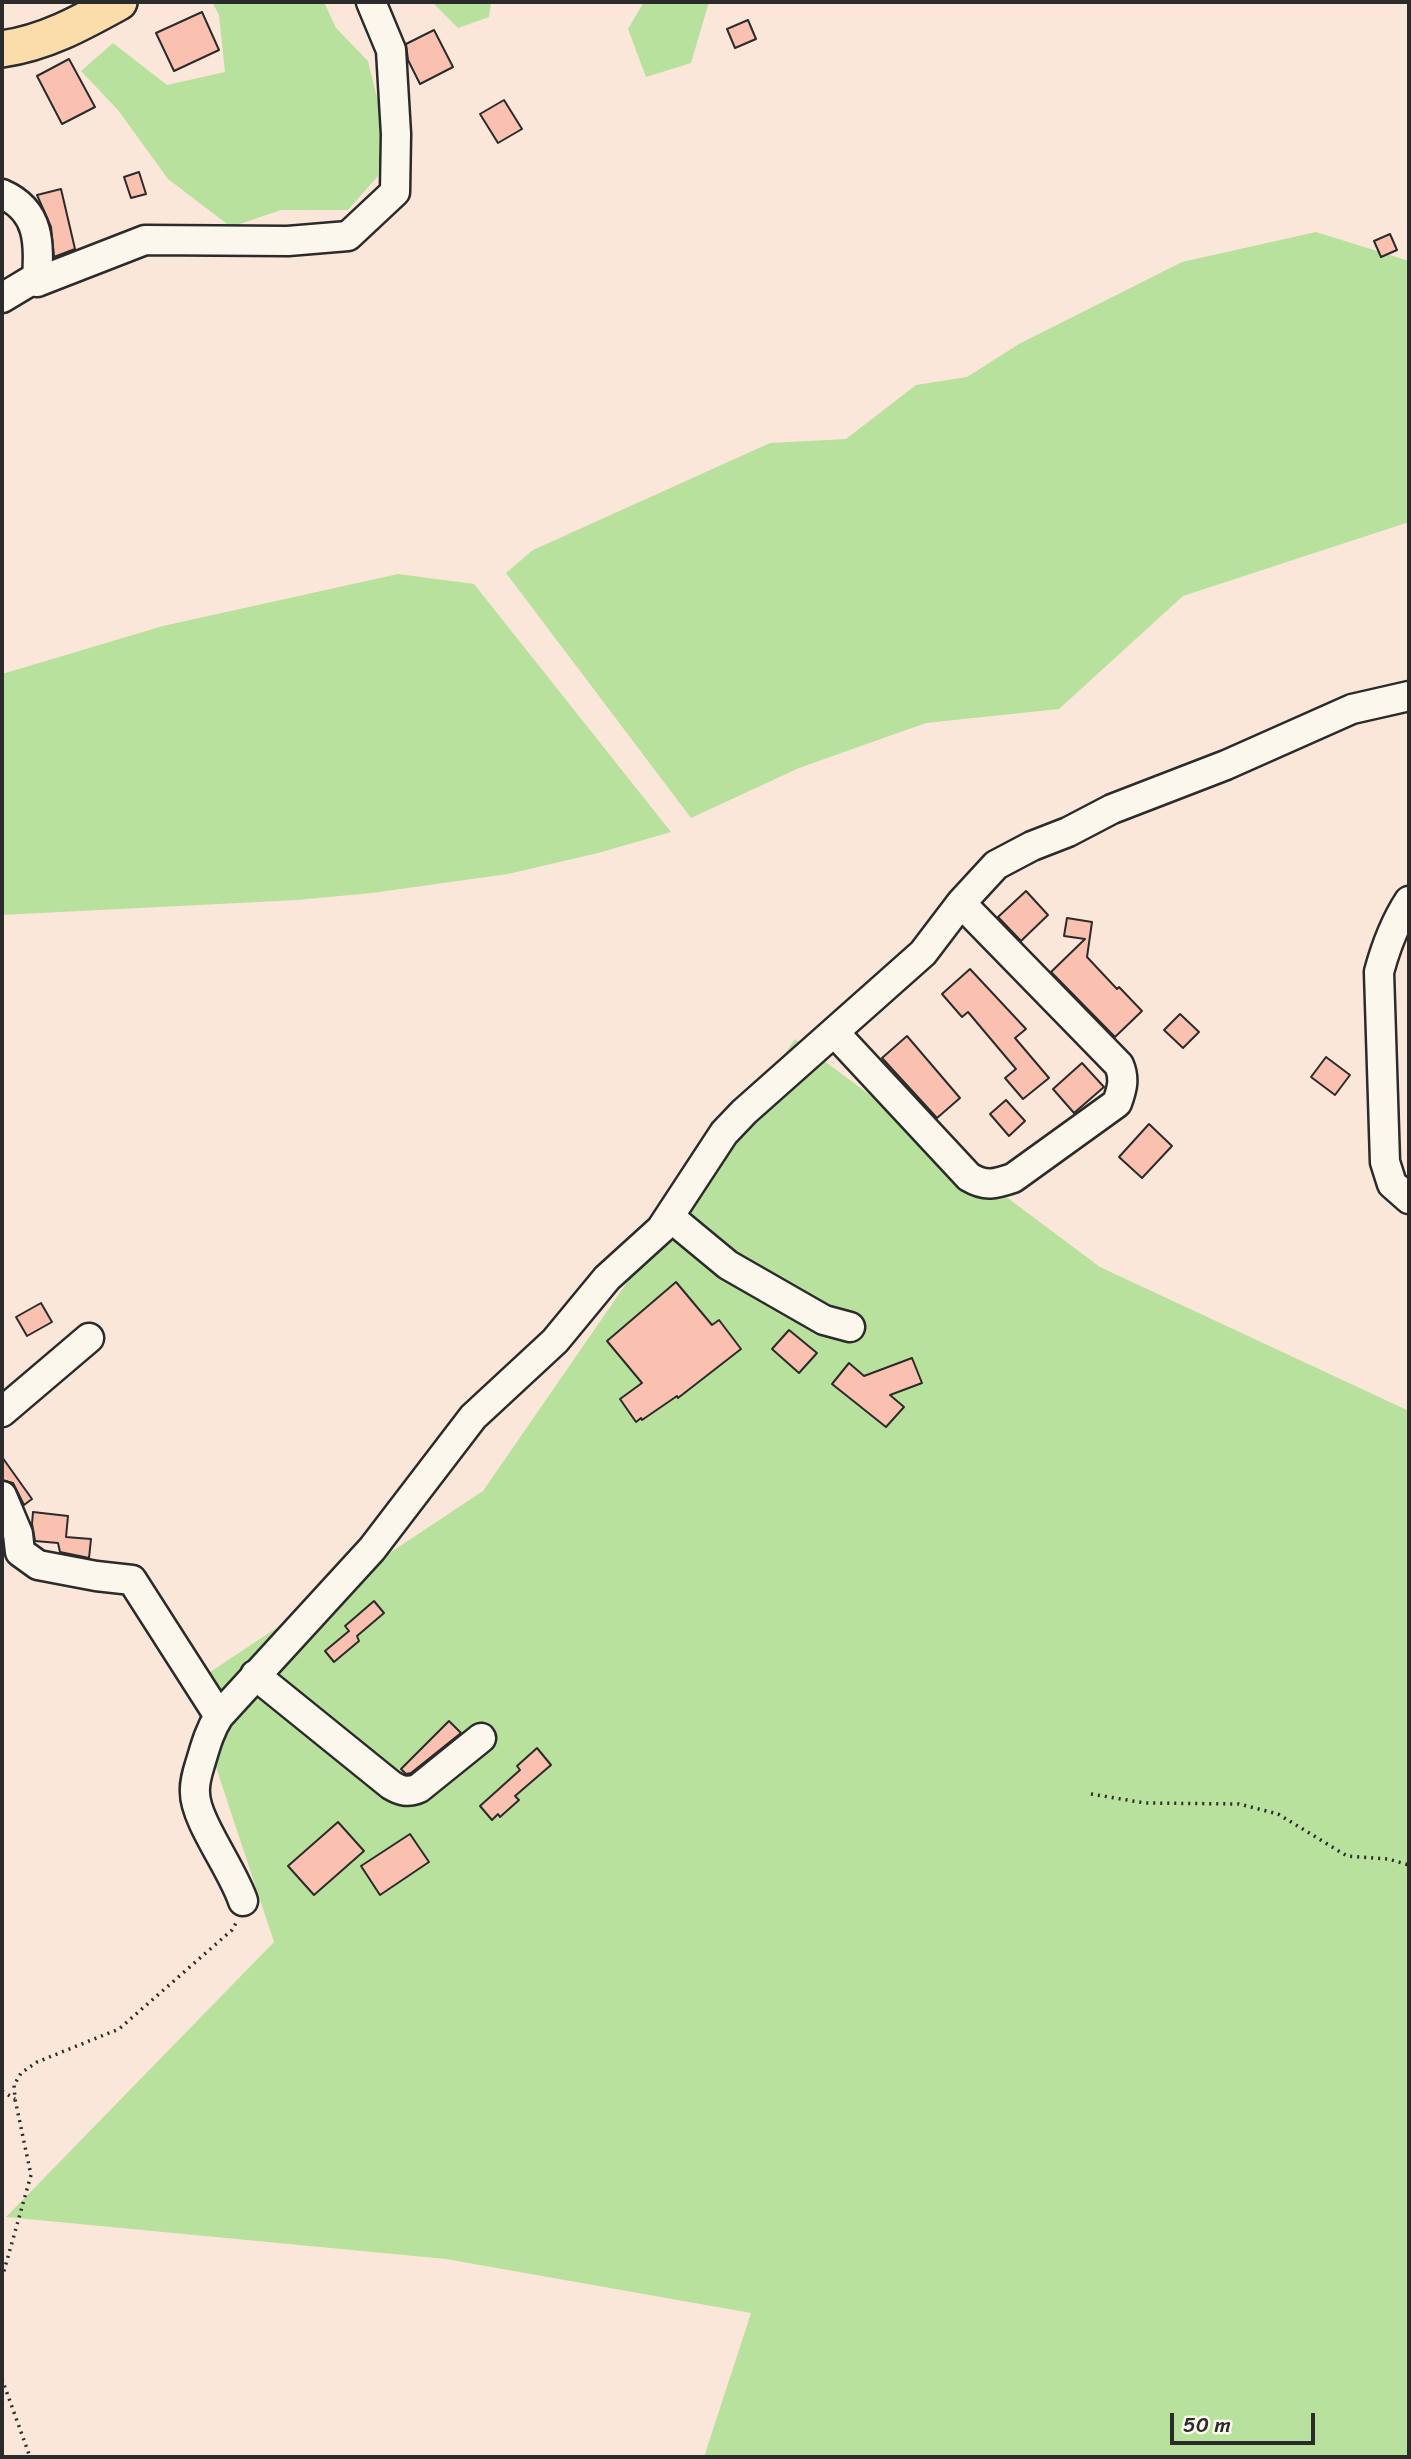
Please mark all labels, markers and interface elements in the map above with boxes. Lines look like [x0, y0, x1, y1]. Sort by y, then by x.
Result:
scale bar [1173, 2400, 1318, 2444]
text: 50 m [1183, 2406, 1231, 2444]

